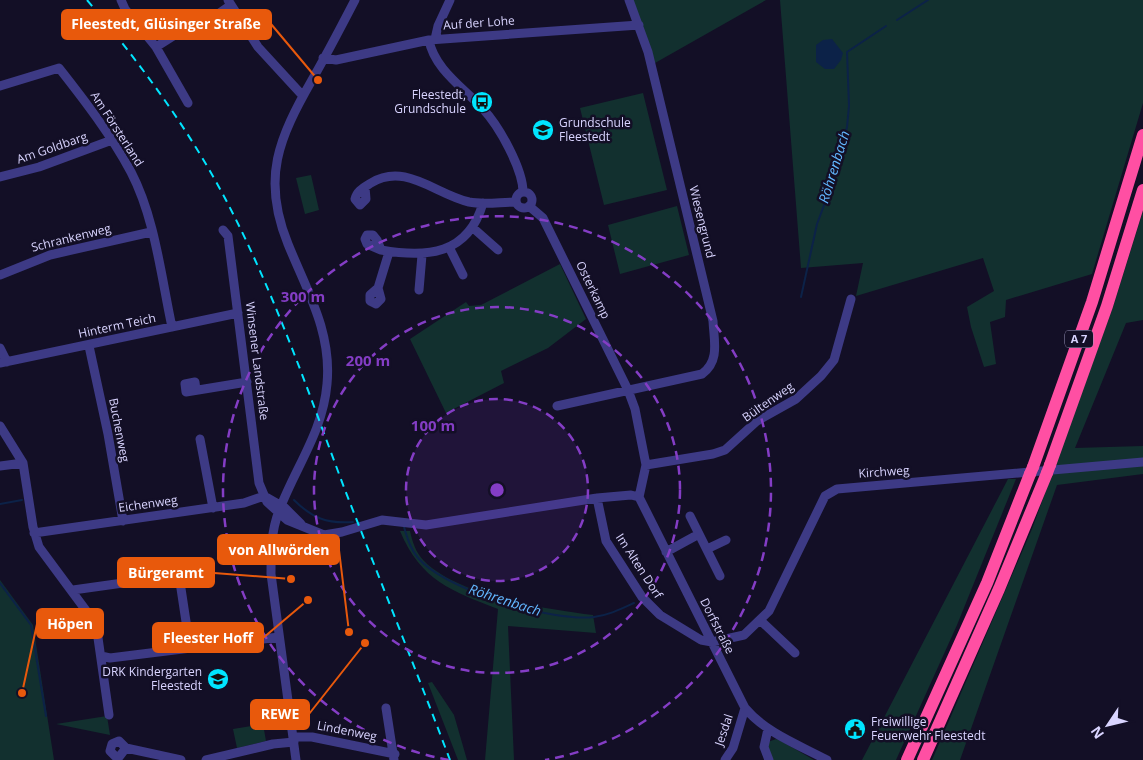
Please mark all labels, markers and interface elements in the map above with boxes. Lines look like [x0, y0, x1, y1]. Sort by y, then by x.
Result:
callout: Fleestedt, Glüsinger Straße [62, 10, 271, 39]
street label: Auf der Lohe [443, 12, 516, 33]
text: Fleestedt, Glüsinger Straße [71, 14, 261, 33]
place label: Fleestedt, Grundschule [394, 86, 466, 117]
street label: Am Försterland [87, 88, 148, 169]
bus stop icon: Fleestedt, Grundschule [470, 90, 494, 114]
place label: Grundschule Fleestedt [559, 114, 631, 145]
school or university icon: Grundschule Fleestedt [531, 118, 555, 142]
street label: Am Goldbarg [14, 127, 90, 168]
water label: Röhrenbach [813, 128, 854, 205]
street label: Wiesengrund [685, 184, 720, 260]
street label: Schrankenweg [29, 219, 113, 256]
street label: Osterkamp [572, 258, 615, 322]
text: 300 m [281, 286, 325, 306]
street label: Winsener Landstraße [242, 301, 273, 422]
street label: Hinterm Teich [77, 309, 157, 342]
road number: A 7 [1065, 330, 1093, 348]
text: 200 m [346, 350, 390, 370]
street label: Bültenweg [739, 377, 797, 425]
street label: Buchenweg [105, 396, 134, 464]
text: 100 m [411, 415, 455, 435]
street label: Kirchweg [858, 461, 910, 482]
centre of rings [488, 481, 506, 499]
street label: Eichenweg [117, 491, 179, 516]
street label: Im Alten Dorf [612, 530, 667, 602]
callout: von Allwörden [218, 535, 339, 564]
text: von Allwörden [228, 540, 330, 559]
callout: Bürgeramt [118, 558, 214, 587]
text: Bürgeramt [128, 563, 204, 582]
water label: Röhrenbach [467, 579, 544, 620]
street label: Dorfstraße [696, 595, 739, 657]
callout: Höpen [37, 609, 103, 638]
text: Höpen [47, 614, 93, 633]
callout: Fleester Hoff [153, 623, 263, 652]
text: Fleester Hoff [163, 628, 254, 647]
place label: DRK Kindergarten Fleestedt [102, 663, 202, 694]
school or university icon: DRK Kindergarten Fleestedt [206, 667, 230, 691]
callout: REWE [251, 700, 309, 729]
north arrow [1083, 700, 1133, 750]
text: REWE [261, 704, 299, 723]
street label: Jesdal [710, 712, 737, 749]
place label: Freiwillige Feuerwehr Fleestedt [871, 713, 985, 744]
street label: Lindenweg [316, 716, 379, 745]
public building icon: Freiwillige Feuerwehr Fleestedt [843, 717, 867, 741]
text: N [1086, 723, 1108, 743]

